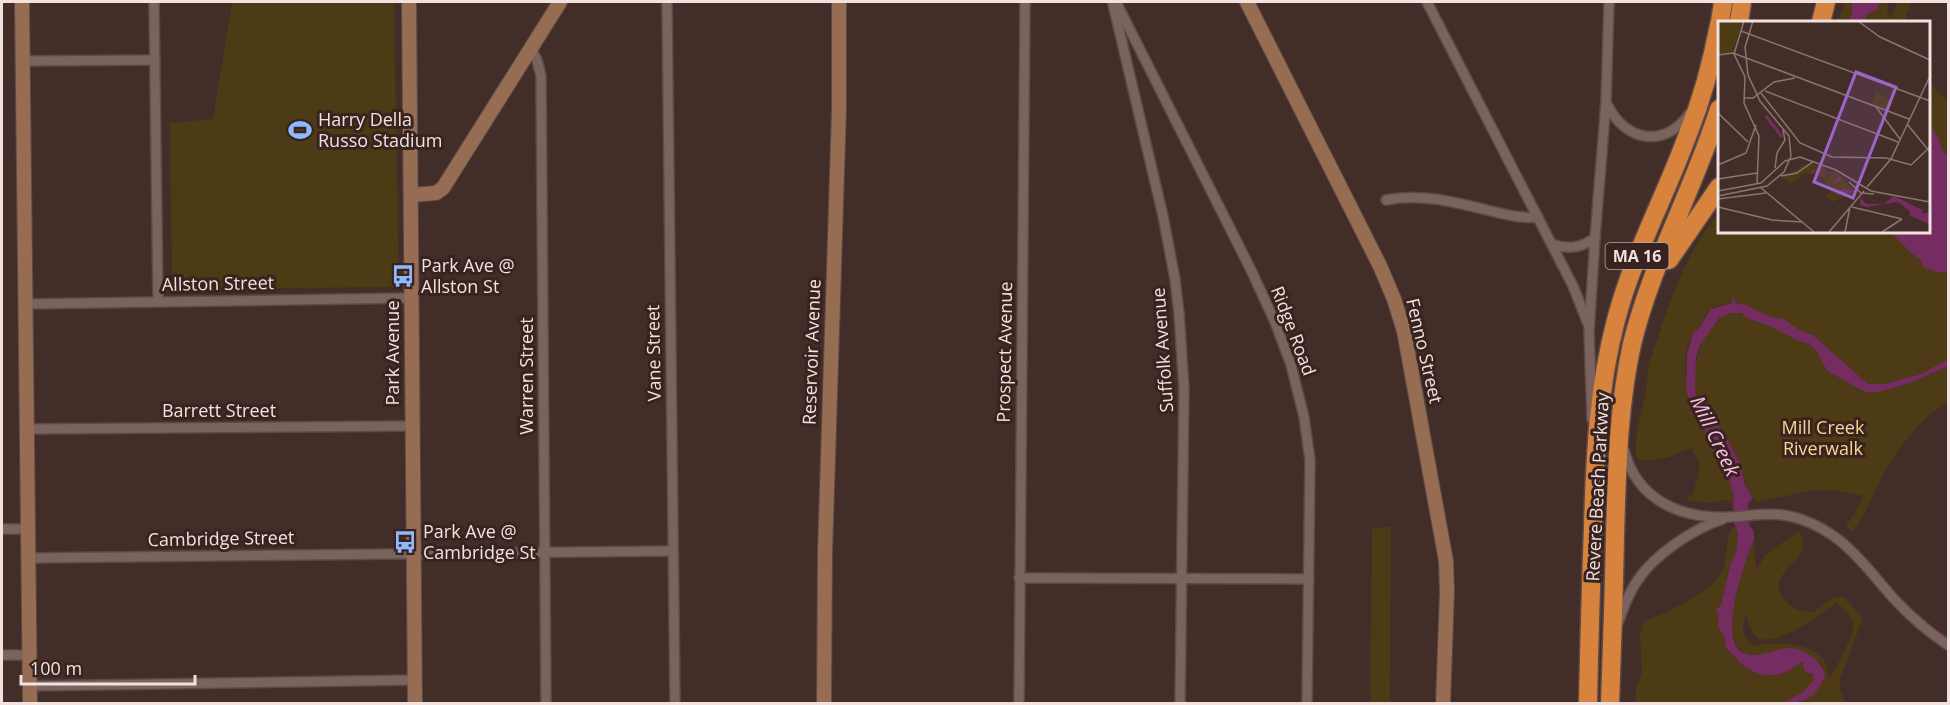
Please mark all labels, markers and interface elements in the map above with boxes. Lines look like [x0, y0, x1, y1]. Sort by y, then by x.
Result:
inset map [1718, 21, 1929, 232]
place label: Harry Della Russo Stadium [318, 107, 442, 152]
sports icon: Harry Della Russo Stadium [287, 117, 313, 143]
road number: MA 16 [1606, 243, 1668, 269]
place label: Park Ave @ Allston St [421, 253, 515, 298]
bus stop icon: Park Ave @ Allston St [390, 263, 416, 289]
street label: Allston Street [162, 270, 274, 296]
street label: Reservoir Avenue [796, 278, 826, 426]
street label: Prospect Avenue [991, 281, 1017, 423]
street label: Ridge Road [1266, 282, 1322, 379]
street label: Suffolk Avenue [1146, 287, 1178, 413]
street label: Fenno Street [1401, 296, 1449, 406]
street label: Park Avenue [380, 301, 404, 406]
street label: Vane Street [640, 304, 666, 402]
street label: Warren Street [514, 317, 538, 435]
street label: Revere Beach Parkway [1580, 391, 1614, 582]
water label: Mill Creek [1684, 391, 1747, 482]
street label: Barrett Street [162, 398, 276, 422]
park label: Mill Creek Riverwalk [1782, 415, 1865, 460]
place label: Park Ave @ Cambridge St [423, 519, 536, 564]
street label: Cambridge Street [147, 525, 295, 551]
bus stop icon: Park Ave @ Cambridge St [392, 529, 418, 555]
scale bar [21, 648, 195, 686]
text: 100 m [30, 656, 82, 680]

